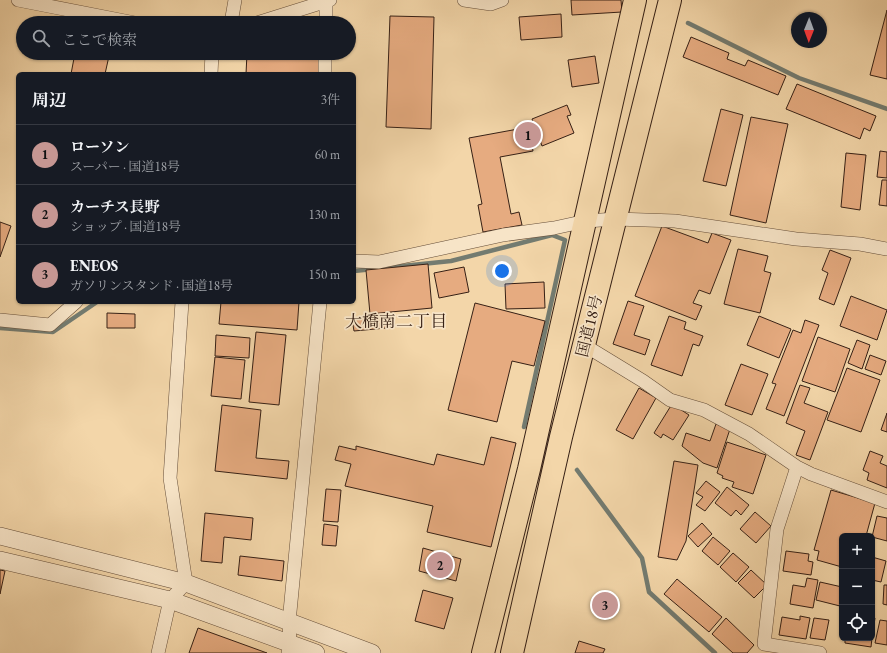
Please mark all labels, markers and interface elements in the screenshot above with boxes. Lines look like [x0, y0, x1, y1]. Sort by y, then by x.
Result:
north arrow [791, 12, 827, 48]
search box [16, 16, 356, 60]
icon: search [30, 27, 52, 49]
text: ここで検索 [62, 30, 137, 49]
text: 周辺 [32, 89, 66, 111]
text: 3件 [321, 91, 340, 108]
pin: 1 [515, 120, 541, 150]
text: ローソン [70, 137, 129, 156]
text: 1 [42, 146, 48, 163]
text: 60 m [315, 146, 340, 163]
text: スーパー · 国道18号 [70, 158, 180, 175]
text: カーチス長野 [70, 197, 159, 216]
text: 2 [42, 206, 48, 223]
text: 130 m [309, 206, 340, 223]
text: ショップ · 国道18号 [70, 218, 181, 235]
text: ENEOS [70, 256, 118, 275]
your location [492, 261, 512, 281]
text: 3 [42, 266, 48, 283]
text: 150 m [309, 266, 340, 283]
text: ガソリンスタンド · 国道18号 [70, 277, 233, 294]
street label: 国道18号 [571, 293, 607, 359]
district label: 大橋南二丁目 [345, 310, 447, 332]
map controls [839, 533, 875, 641]
button: + [839, 533, 875, 569]
pin: 2 [427, 550, 453, 580]
button: − [839, 569, 875, 605]
pin: 3 [592, 590, 618, 620]
button: locate [839, 605, 875, 641]

